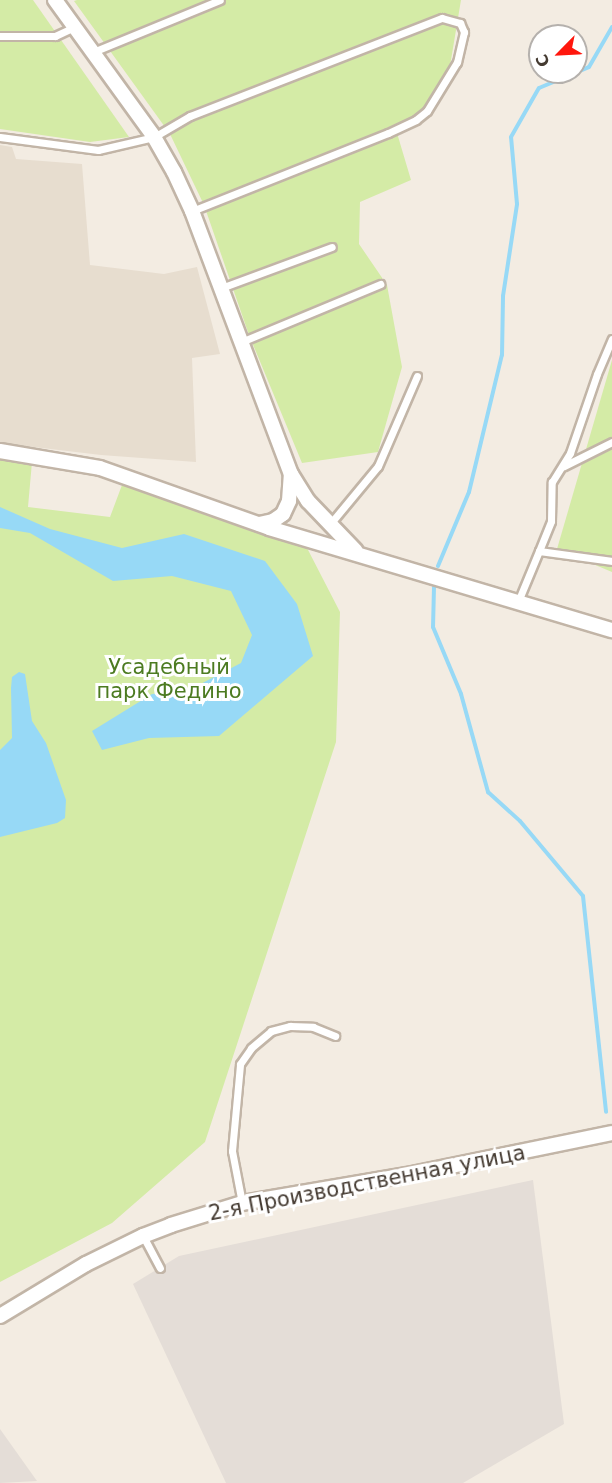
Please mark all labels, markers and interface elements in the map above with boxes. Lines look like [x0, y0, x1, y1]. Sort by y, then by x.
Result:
north arrow [528, 24, 588, 84]
text: С [532, 51, 554, 70]
park label: Усадебный парк Федино [96, 654, 242, 704]
street label: 2-я Производственная улица [206, 1140, 528, 1226]

